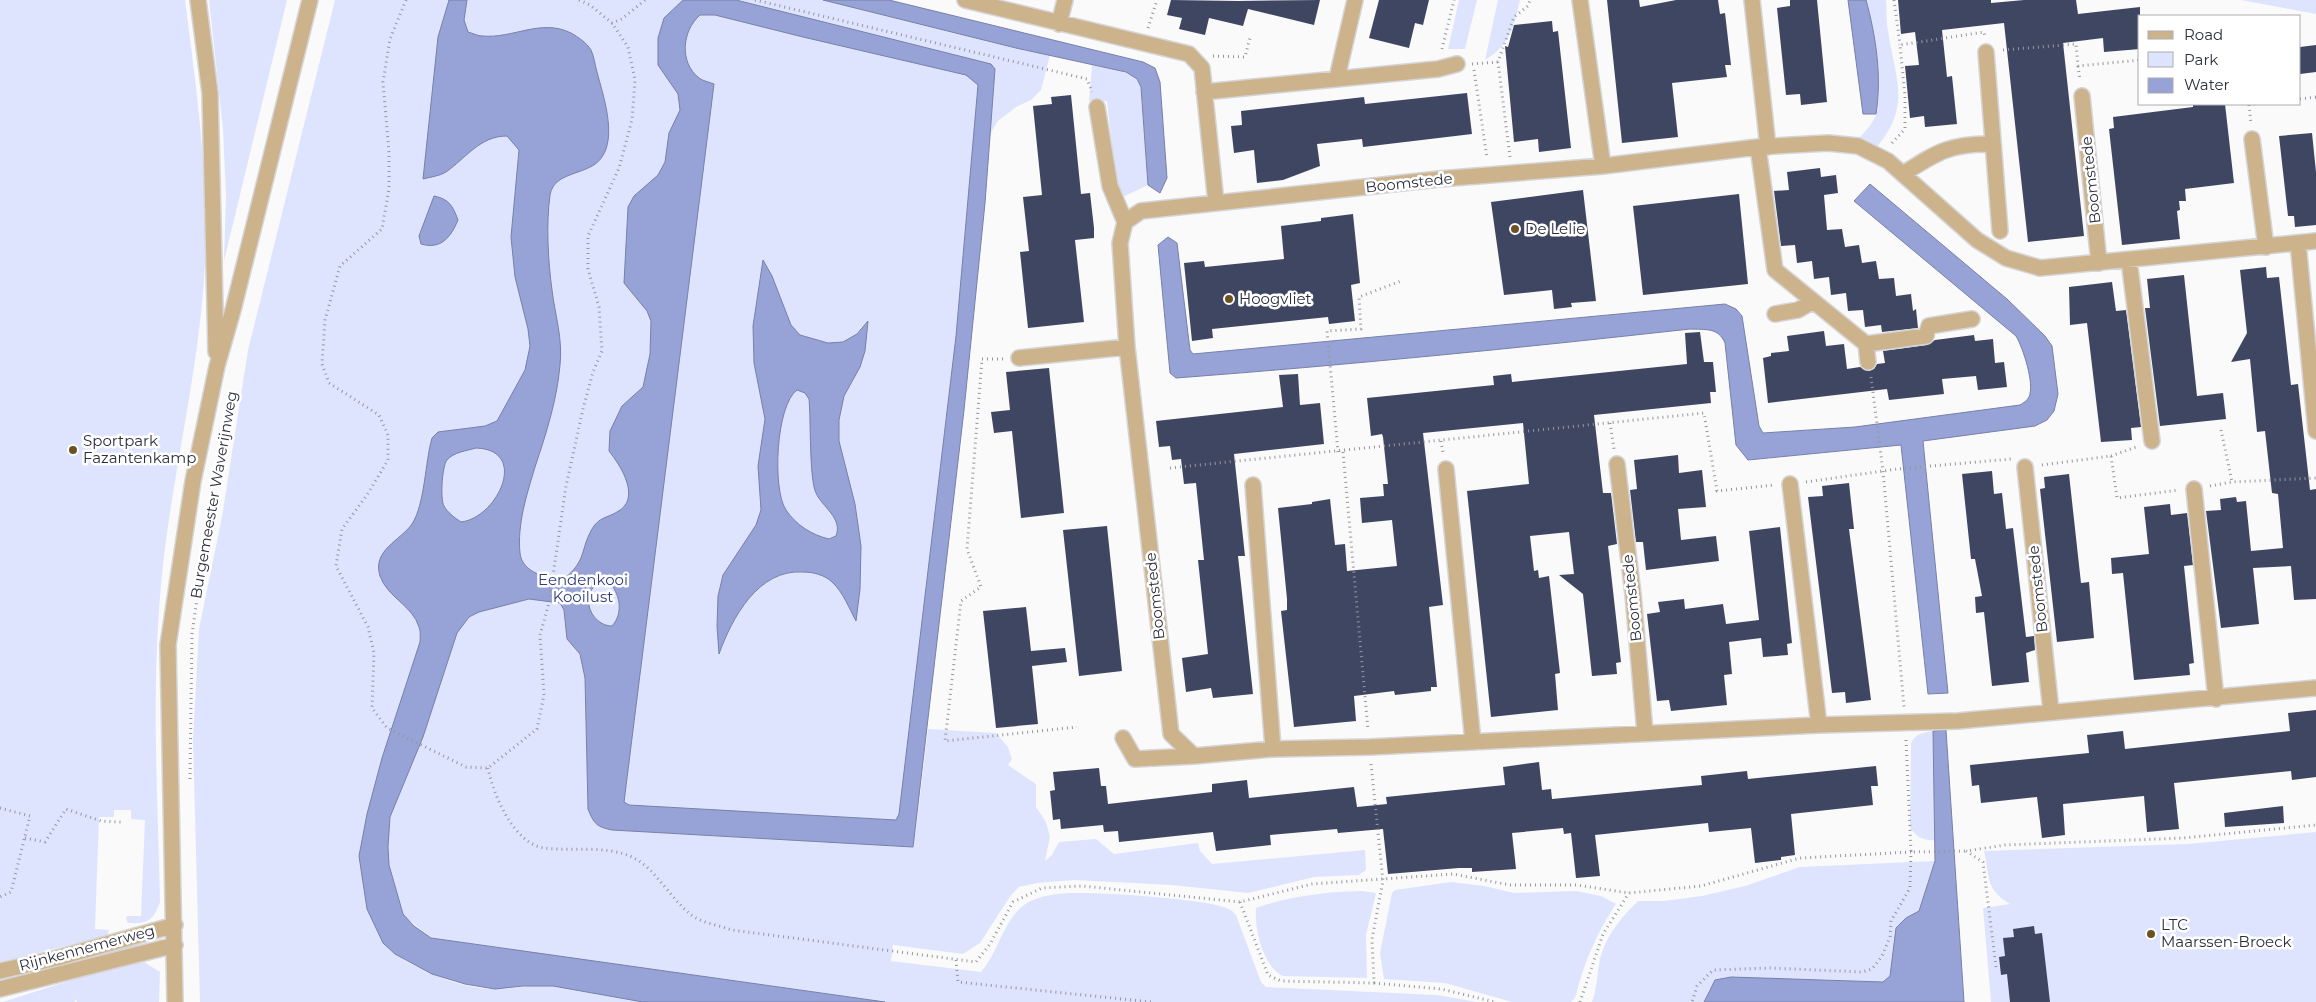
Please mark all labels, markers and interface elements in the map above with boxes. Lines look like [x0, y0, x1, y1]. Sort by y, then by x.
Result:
legend [2138, 15, 2301, 105]
text: Road [2184, 25, 2223, 44]
text: Park [2184, 50, 2218, 69]
text: Water [2184, 75, 2230, 94]
street label: Boomstede [2076, 136, 2105, 225]
street label: Boomstede [1364, 168, 1453, 197]
place label: De Lelie [1525, 219, 1585, 238]
marker: De Lelie [1509, 223, 1521, 235]
place label: Hoogvliet [1239, 289, 1312, 308]
marker: Hoogvliet [1223, 293, 1235, 305]
street label: Burgemeester Waverijnweg [186, 390, 241, 600]
place label: Sportpark Fazantenkamp [83, 431, 196, 467]
marker: Sportpark Fazantenkamp [67, 444, 79, 456]
street label: Boomstede [2023, 545, 2052, 634]
street label: Boomstede [1140, 552, 1169, 641]
street label: Boomstede [1617, 554, 1646, 643]
park label: Eendenkooi Kooilust [538, 570, 628, 606]
place label: LTC Maarssen-Broeck [2161, 915, 2292, 951]
street label: Rijnkennemerweg [17, 920, 157, 975]
marker: LTC Maarssen-Broeck [2145, 928, 2157, 940]

